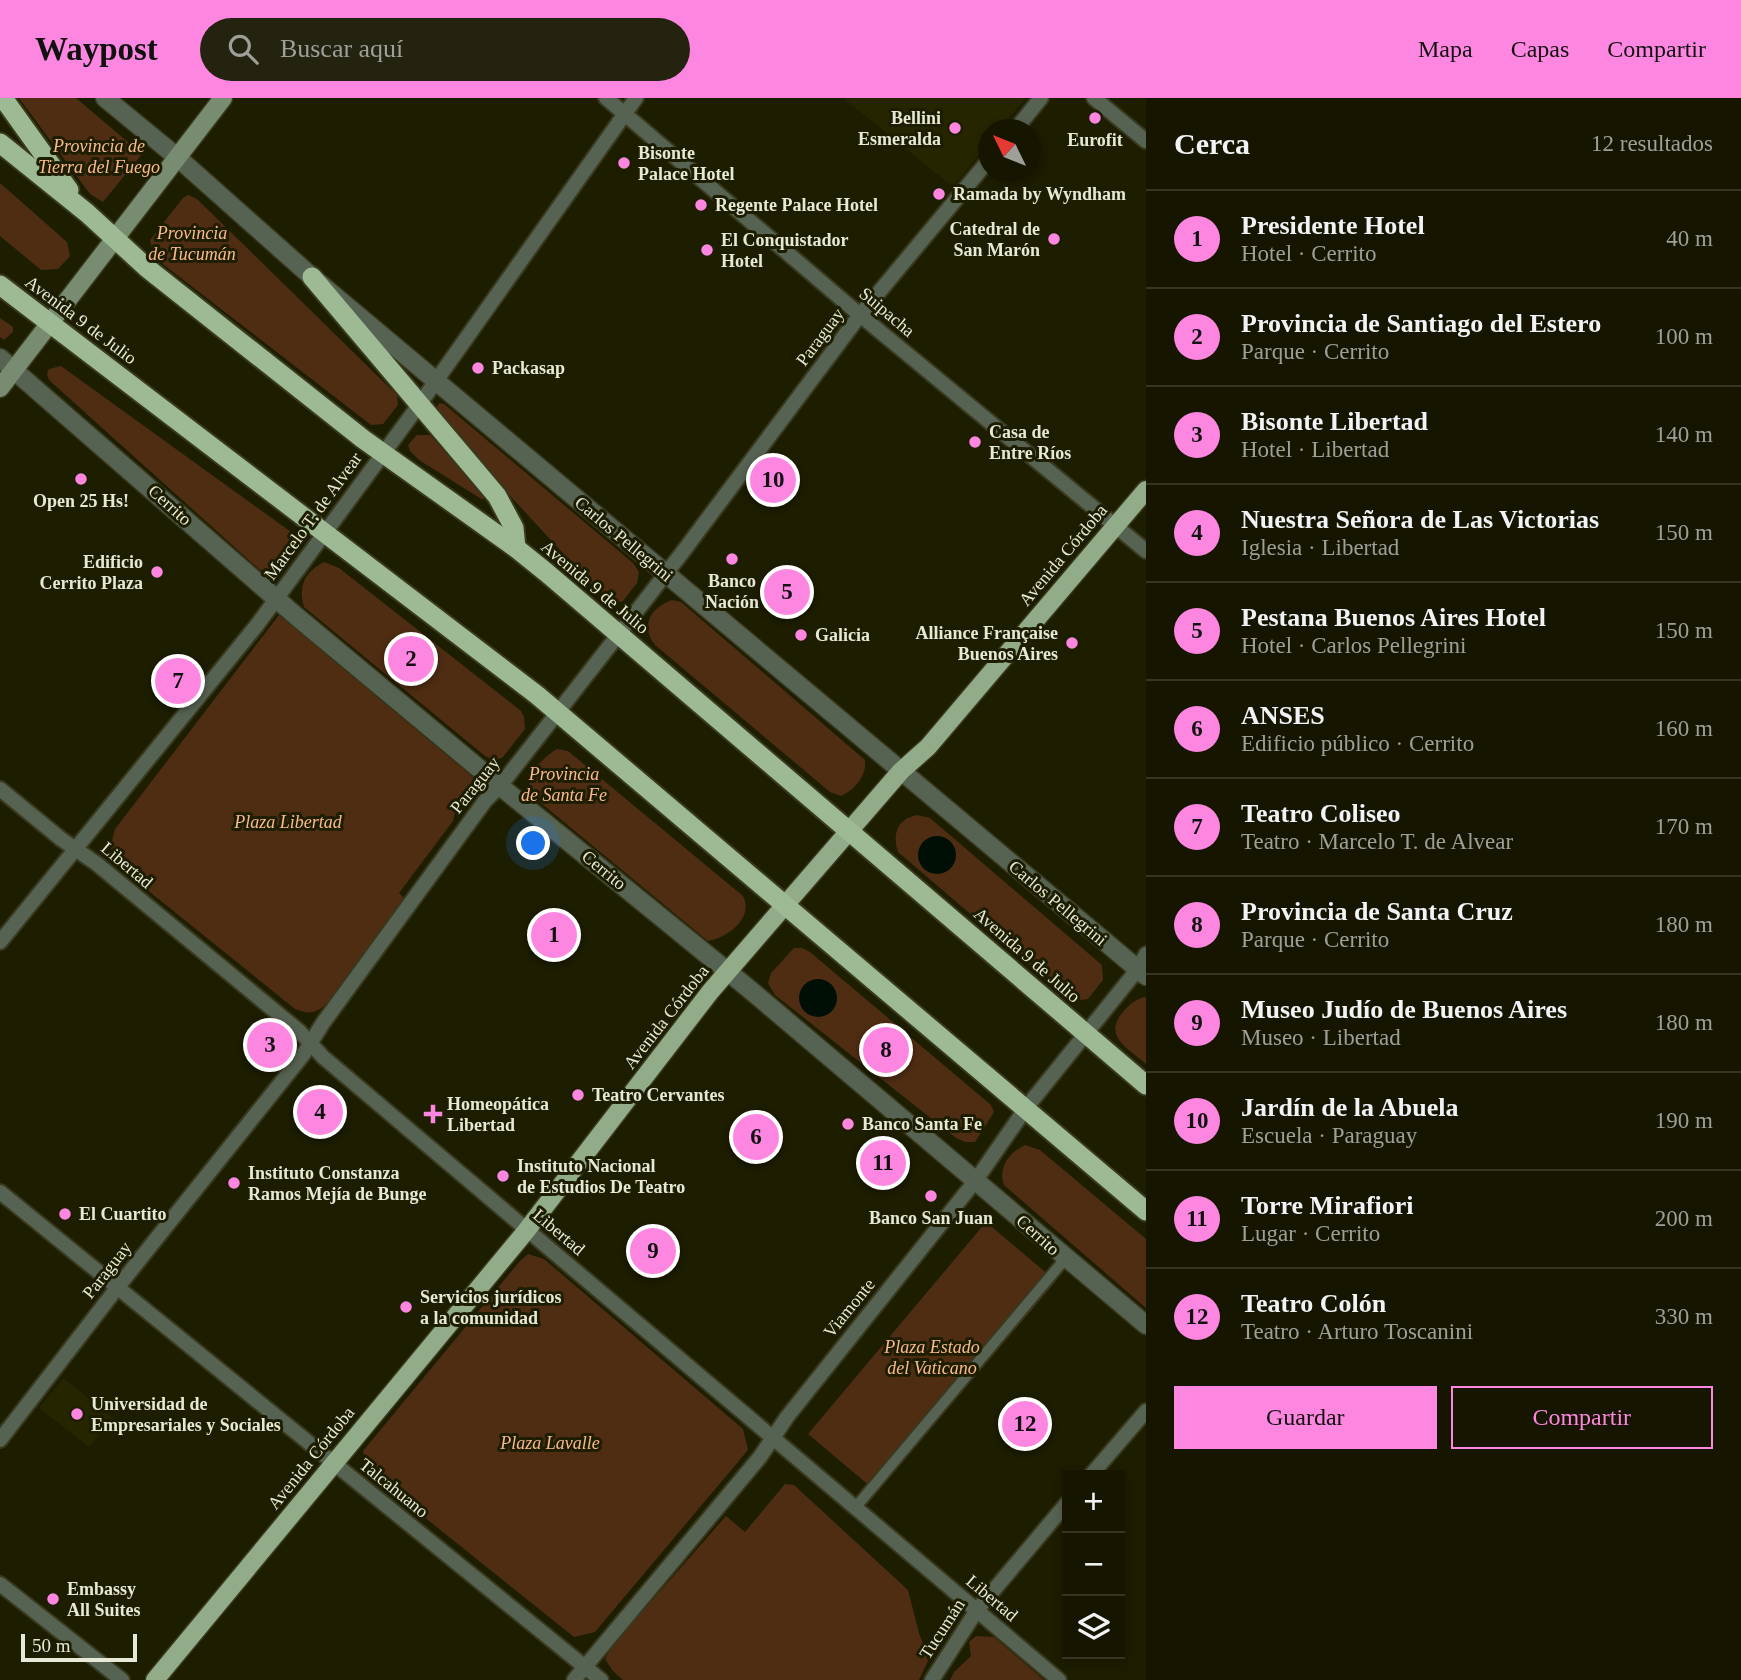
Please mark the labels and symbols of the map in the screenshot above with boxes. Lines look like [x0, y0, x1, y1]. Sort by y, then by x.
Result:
place label: Bellini Esmeralda [858, 108, 941, 149]
marker: Eurofit [1087, 110, 1103, 126]
north arrow [978, 119, 1041, 182]
marker: Bellini Esmeralda [947, 120, 963, 136]
place label: Eurofit [1067, 130, 1123, 150]
park label: Provincia de Tierra del Fuego [38, 136, 160, 177]
place label: Bisonte Palace Hotel [638, 143, 734, 184]
marker: Bisonte Palace Hotel [616, 155, 632, 171]
place label: Ramada by Wyndham [953, 184, 1126, 204]
marker: Ramada by Wyndham [931, 186, 947, 202]
place label: Regente Palace Hotel [715, 195, 878, 215]
marker: Regente Palace Hotel [693, 197, 709, 213]
place label: Catedral de San Marón [950, 219, 1040, 260]
park label: Provincia de Tucumán [148, 223, 236, 264]
place label: El Conquistador Hotel [721, 230, 849, 271]
marker: Catedral de San Marón [1046, 231, 1062, 247]
marker: El Conquistador Hotel [699, 242, 715, 258]
street label: Avenida 9 de Julio [21, 272, 141, 368]
street label: Suipacha [855, 283, 919, 341]
street label: Paraguay [792, 304, 848, 370]
place label: Packasap [492, 358, 565, 378]
marker: Packasap [470, 360, 486, 376]
place label: Casa de Entre Ríos [989, 422, 1071, 463]
marker: Casa de Entre Ríos [967, 434, 983, 450]
street label: Marcelo T. de Alvear [260, 449, 366, 583]
pin: 10 [750, 454, 796, 506]
marker: Open 25 Hs! [73, 471, 89, 487]
street label: Cerrito [144, 481, 196, 529]
place label: Open 25 Hs! [33, 491, 129, 511]
street label: Carlos Pellegrini [571, 492, 677, 586]
street label: Avenida Córdoba [1015, 500, 1111, 610]
street label: Avenida 9 de Julio [537, 536, 653, 638]
marker: Banco Nación [724, 551, 740, 567]
place label: Edificio Cerrito Plaza [40, 552, 143, 593]
marker: Edificio Cerrito Plaza [149, 564, 165, 580]
pin: 5 [764, 566, 810, 618]
place label: Banco Nación [705, 571, 759, 612]
place label: Alliance Française Buenos Aires [916, 623, 1058, 664]
place label: Galicia [815, 625, 870, 645]
marker: Galicia [793, 627, 809, 643]
pin: 2 [388, 633, 434, 685]
marker: Alliance Française Buenos Aires [1064, 635, 1080, 651]
pin: 7 [155, 655, 201, 707]
street label: Paraguay [446, 753, 504, 817]
park label: Provincia de Santa Fe [521, 764, 607, 805]
park label: Plaza Libertad [233, 812, 343, 832]
your location [516, 826, 550, 860]
street label: Libertad [97, 838, 157, 892]
street label: Cerrito [578, 846, 630, 894]
street label: Carlos Pellegrini [1005, 856, 1111, 950]
street label: Avenida 9 de Julio [970, 903, 1084, 1007]
pin: 1 [531, 909, 577, 961]
street label: Avenida Córdoba [619, 961, 713, 1073]
pin: 3 [247, 1019, 293, 1071]
pin: 8 [863, 1024, 909, 1076]
place label: Teatro Cervantes [592, 1085, 724, 1105]
pin: 4 [297, 1086, 343, 1138]
marker: Teatro Cervantes [570, 1087, 586, 1103]
place label: Homeopática Libertad [447, 1094, 549, 1135]
marker: Homeopática Libertad [425, 1106, 441, 1122]
pin: 6 [733, 1111, 779, 1163]
place label: Banco Santa Fe [862, 1114, 982, 1134]
marker: Banco Santa Fe [840, 1116, 856, 1132]
pin: 11 [860, 1137, 906, 1189]
place label: Instituto Nacional de Estudios De Teatro [517, 1156, 685, 1197]
place label: Instituto Constanza Ramos Mejía de Bunge [248, 1163, 427, 1204]
marker: Instituto Nacional de Estudios De Teatro [495, 1168, 511, 1184]
marker: Instituto Constanza Ramos Mejía de Bunge [226, 1175, 242, 1191]
marker: Banco San Juan [923, 1188, 939, 1204]
place label: El Cuartito [79, 1204, 167, 1224]
street label: Libertad [529, 1205, 589, 1259]
marker: El Cuartito [57, 1206, 73, 1222]
place label: Banco San Juan [869, 1208, 993, 1228]
street label: Cerrito [1012, 1211, 1064, 1259]
pin: 9 [630, 1225, 676, 1277]
street label: Paraguay [79, 1237, 135, 1303]
street label: Viamonte [819, 1275, 879, 1341]
place label: Servicios jurídicos a la comunidad [420, 1287, 562, 1328]
marker: Servicios jurídicos a la comunidad [398, 1299, 414, 1315]
park label: Plaza Estado del Vaticano [883, 1337, 980, 1378]
place label: Universidad de Empresariales y Sociales [91, 1394, 281, 1435]
pin: 12 [1002, 1398, 1048, 1450]
street label: Avenida Córdoba [264, 1403, 358, 1513]
marker: Universidad de Empresariales y Sociales [69, 1406, 85, 1422]
park label: Plaza Lavalle [499, 1433, 600, 1453]
street label: Talcahuano [356, 1454, 432, 1522]
street label: Libertad [962, 1571, 1022, 1625]
place label: Embassy All Suites [67, 1579, 141, 1620]
marker: Embassy All Suites [45, 1591, 61, 1607]
street label: Tucumán [915, 1595, 969, 1663]
scale bar [21, 1631, 136, 1663]

